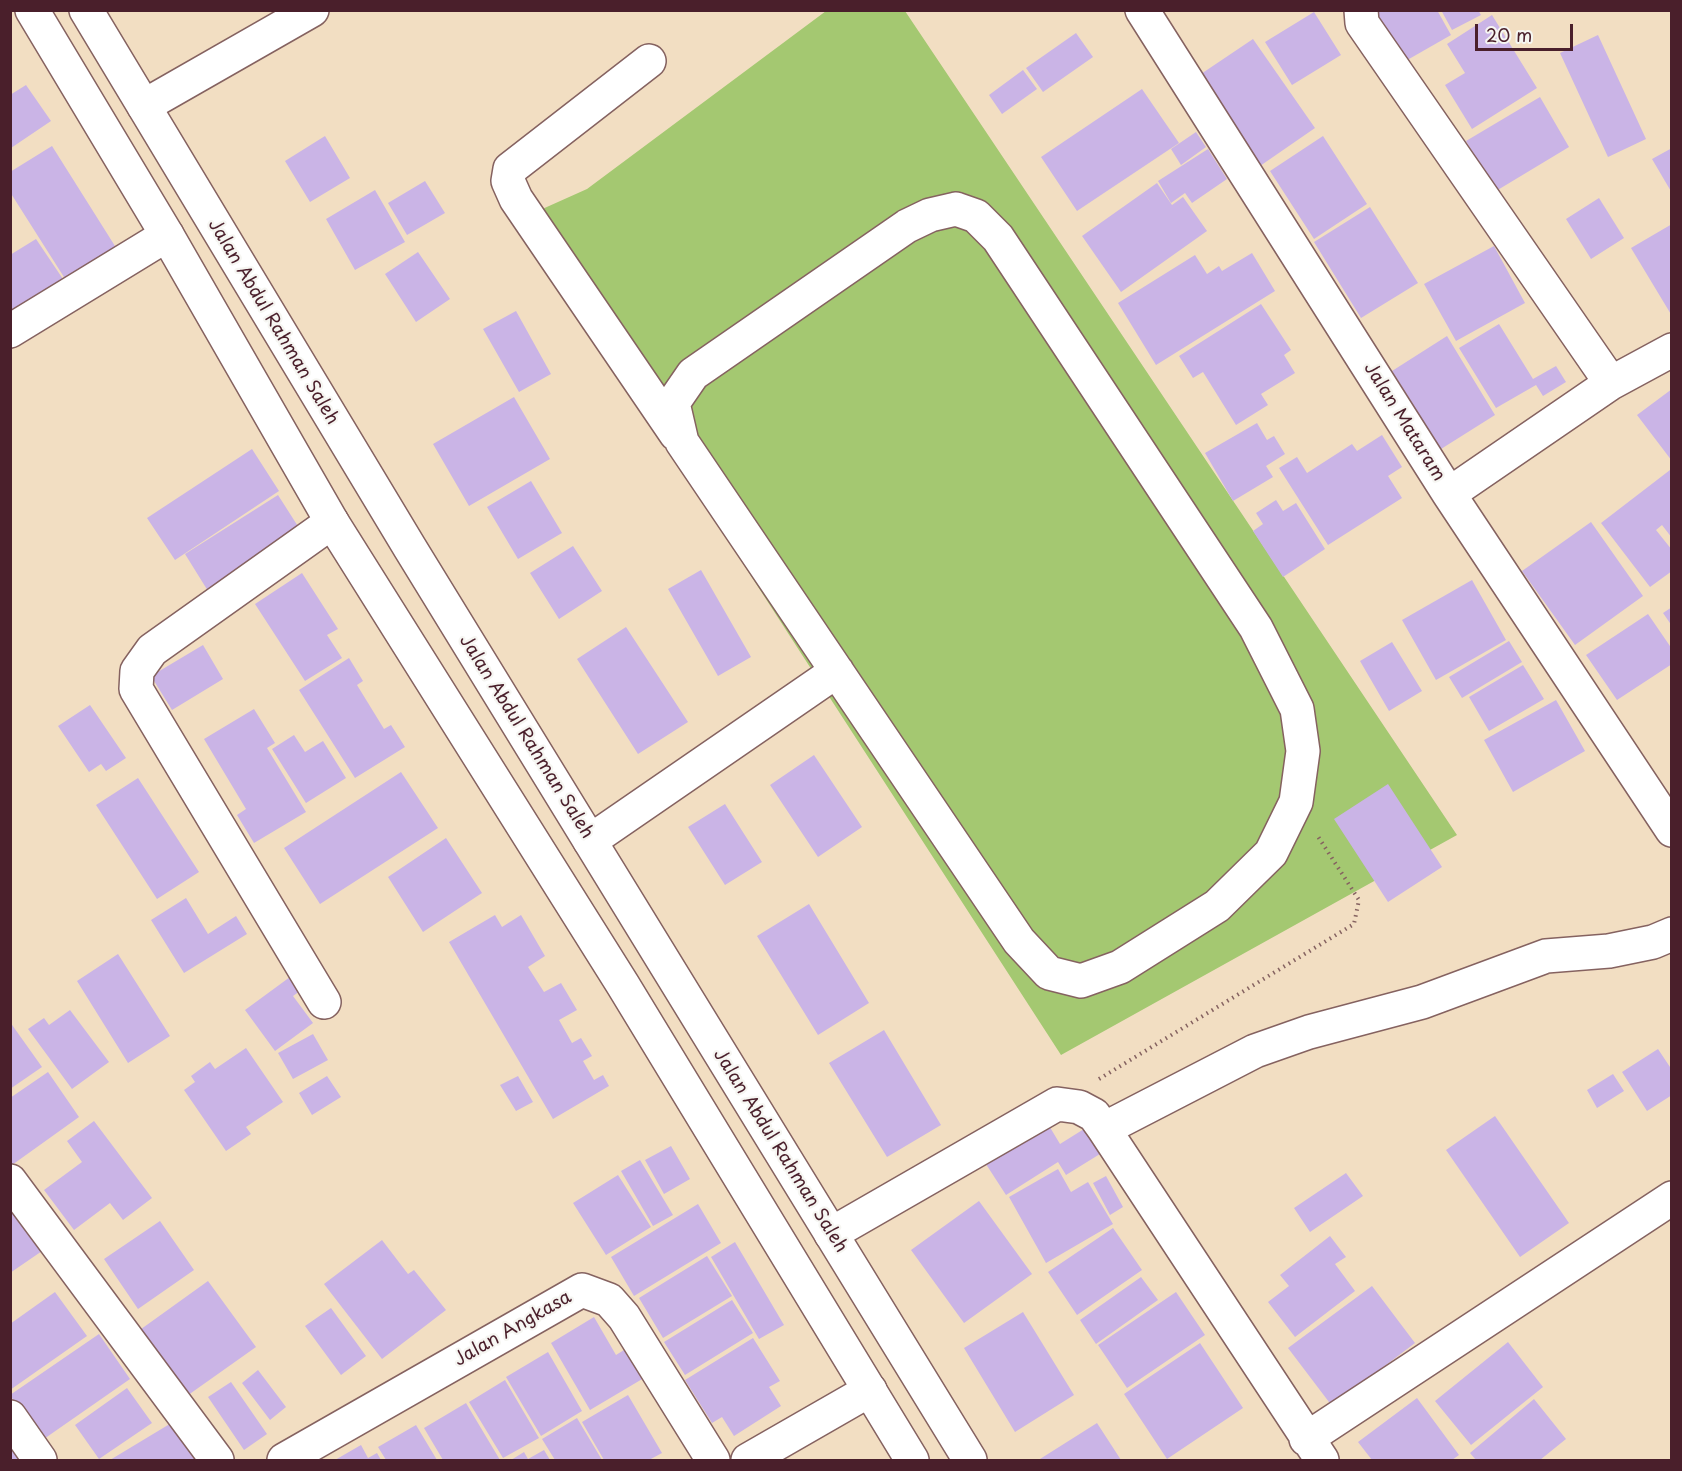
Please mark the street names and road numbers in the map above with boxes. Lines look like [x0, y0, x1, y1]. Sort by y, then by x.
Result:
street label: Jalan Abdul Rahman Saleh [203, 215, 343, 429]
street label: Jalan Mataram [1359, 359, 1449, 485]
street label: Jalan Abdul Rahman Saleh [454, 631, 598, 843]
street label: Jalan Abdul Rahman Saleh [708, 1045, 852, 1257]
street label: Jalan Angkasa [450, 1287, 576, 1371]

